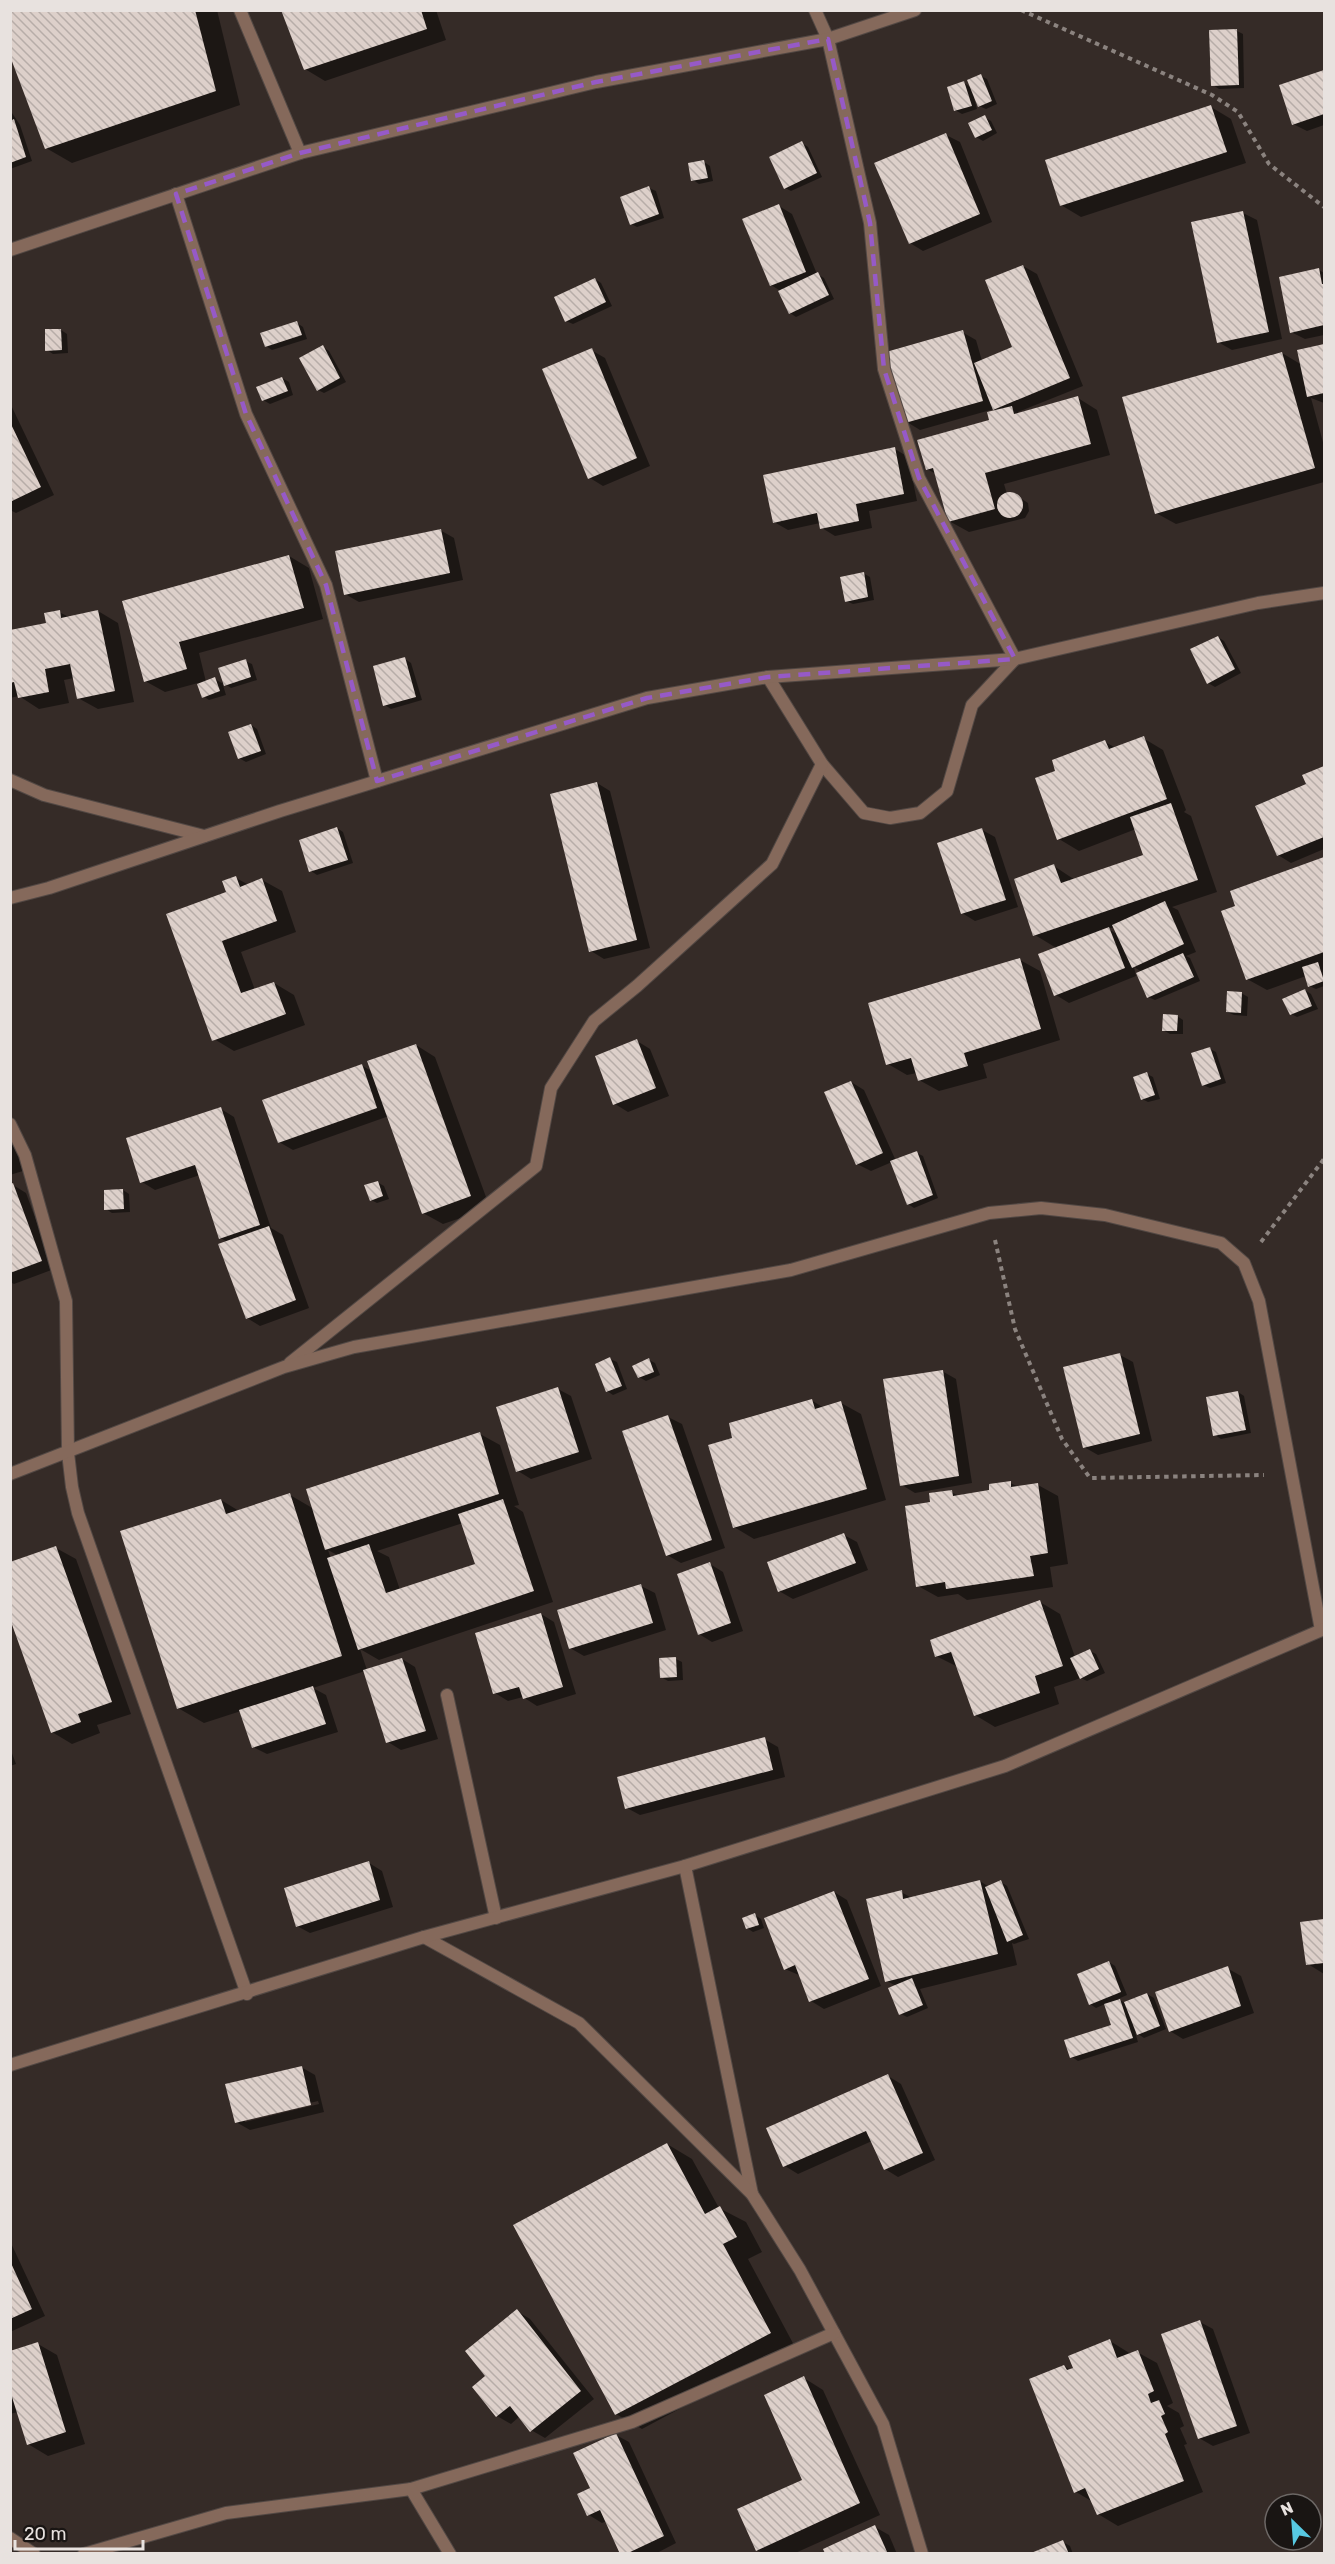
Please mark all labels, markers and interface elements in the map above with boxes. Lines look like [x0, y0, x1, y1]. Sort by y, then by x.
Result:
north arrow [1263, 2492, 1323, 2552]
text: N [1278, 2498, 1296, 2520]
scale bar [15, 2513, 142, 2551]
text: 20 m [24, 2523, 66, 2545]

